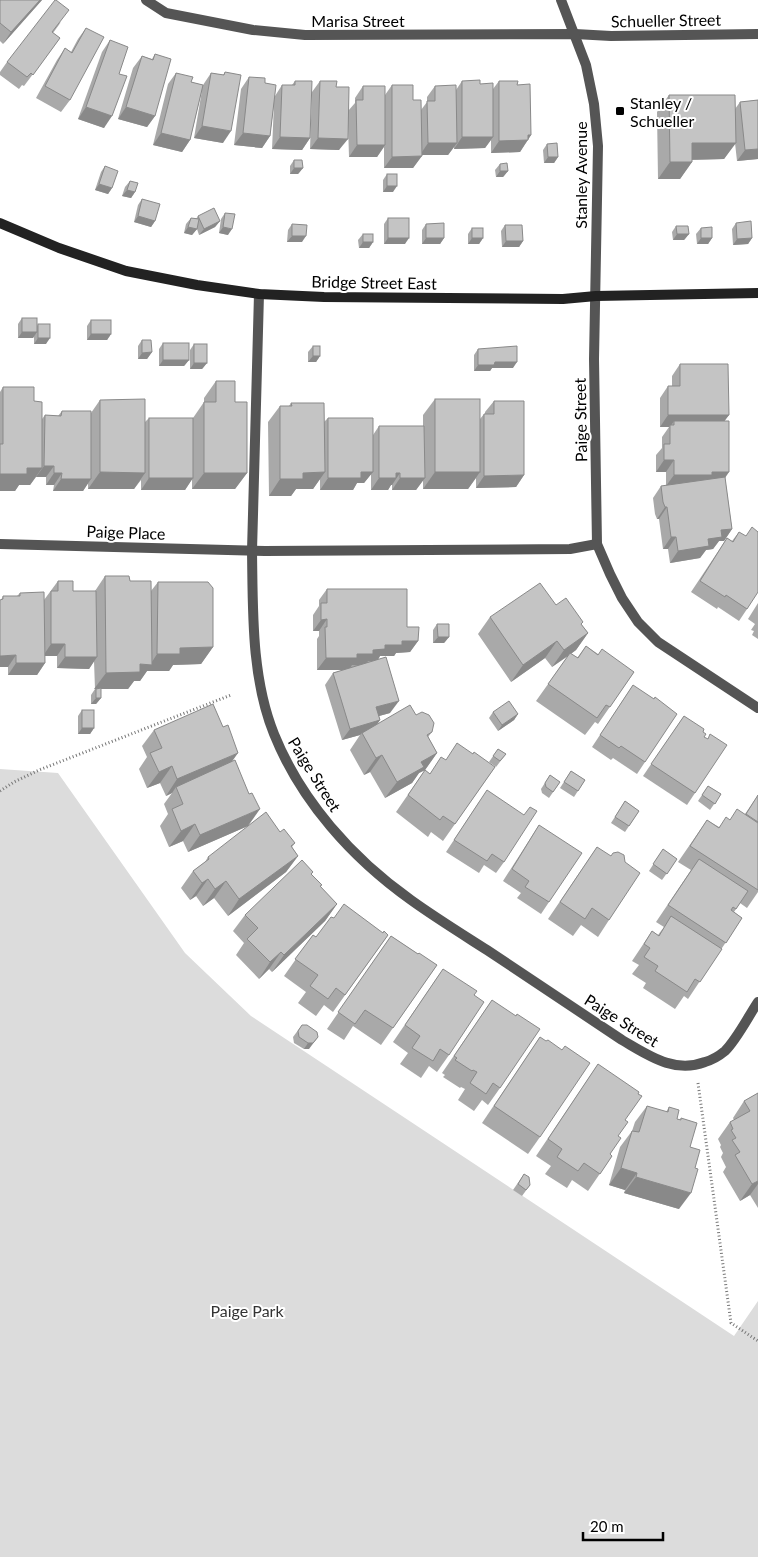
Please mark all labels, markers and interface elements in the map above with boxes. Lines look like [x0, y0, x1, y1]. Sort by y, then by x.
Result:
street label: Schueller Street [611, 10, 722, 30]
street label: Marisa Street [311, 11, 405, 30]
place label: Stanley / Schueller [630, 93, 695, 130]
marker: Stanley / Schueller [614, 105, 626, 117]
street label: Stanley Avenue [571, 121, 590, 229]
street label: Bridge Street East [311, 271, 437, 293]
street label: Paige Street [570, 378, 590, 462]
street label: Paige Place [86, 521, 166, 543]
street label: Paige Street [285, 733, 345, 815]
street label: Paige Street [581, 990, 663, 1050]
park label: Paige Park [210, 1301, 284, 1320]
scale bar [583, 1510, 663, 1542]
text: 20 m [590, 1517, 624, 1535]

